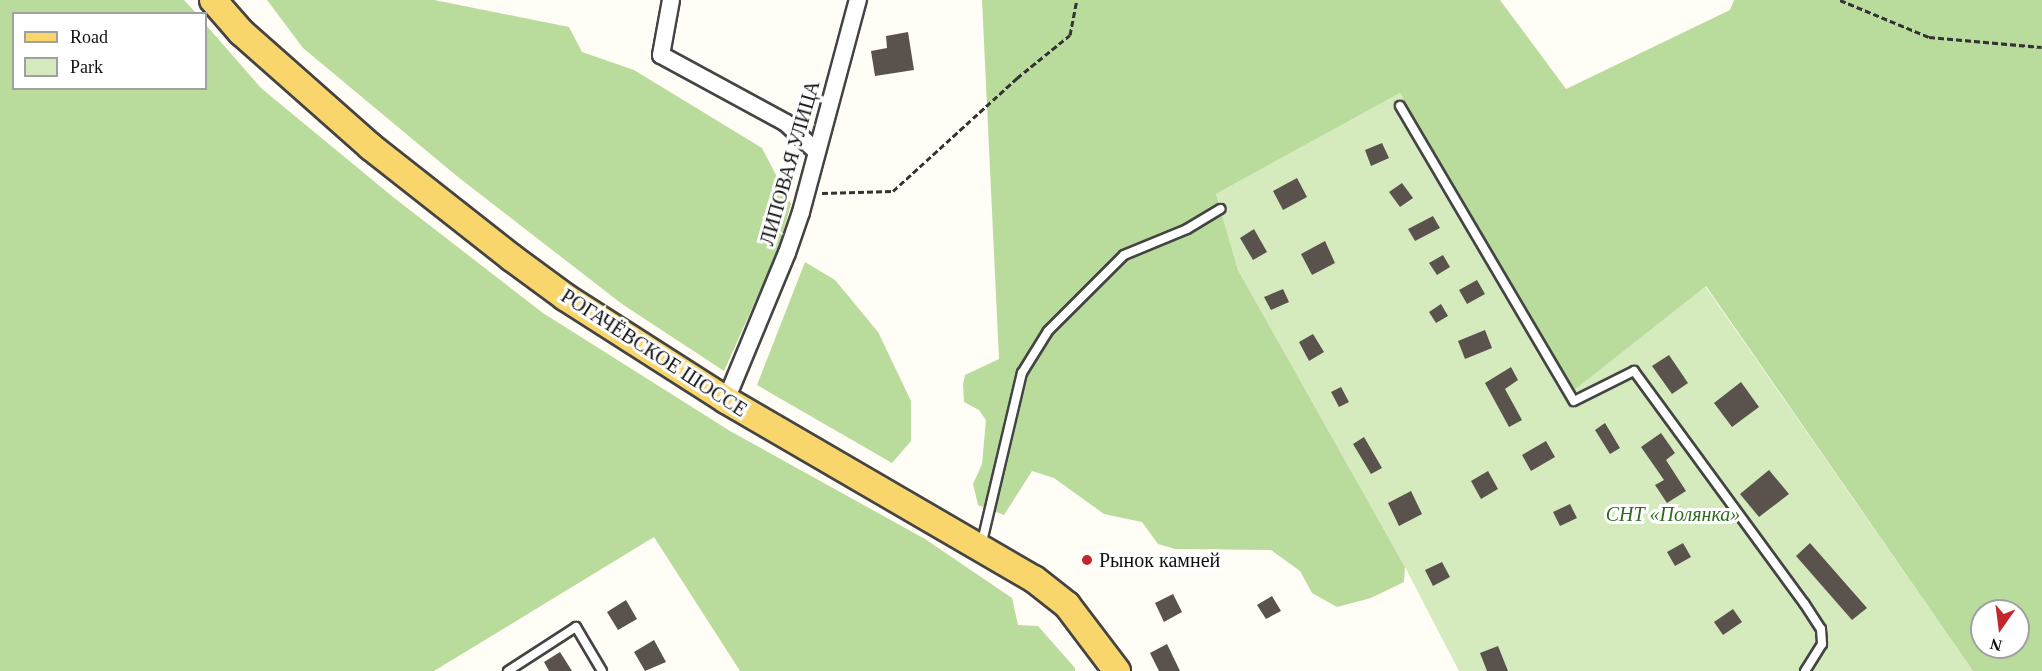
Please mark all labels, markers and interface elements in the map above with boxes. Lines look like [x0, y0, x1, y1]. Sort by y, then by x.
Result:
legend [12, 12, 207, 90]
text: Road [70, 27, 108, 47]
text: Park [70, 57, 103, 77]
street label: ЛИПОВАЯ УЛИЦА [755, 78, 825, 248]
street label: РОГАЧЁВСКОЕ ШОССЕ [557, 284, 751, 422]
park label: СНТ «Полянка» [1606, 502, 1740, 526]
place label: Рынок камней [1099, 548, 1220, 572]
marker: Рынок камней [1080, 553, 1094, 567]
north arrow [1970, 599, 2030, 659]
text: N [1988, 635, 2004, 655]

